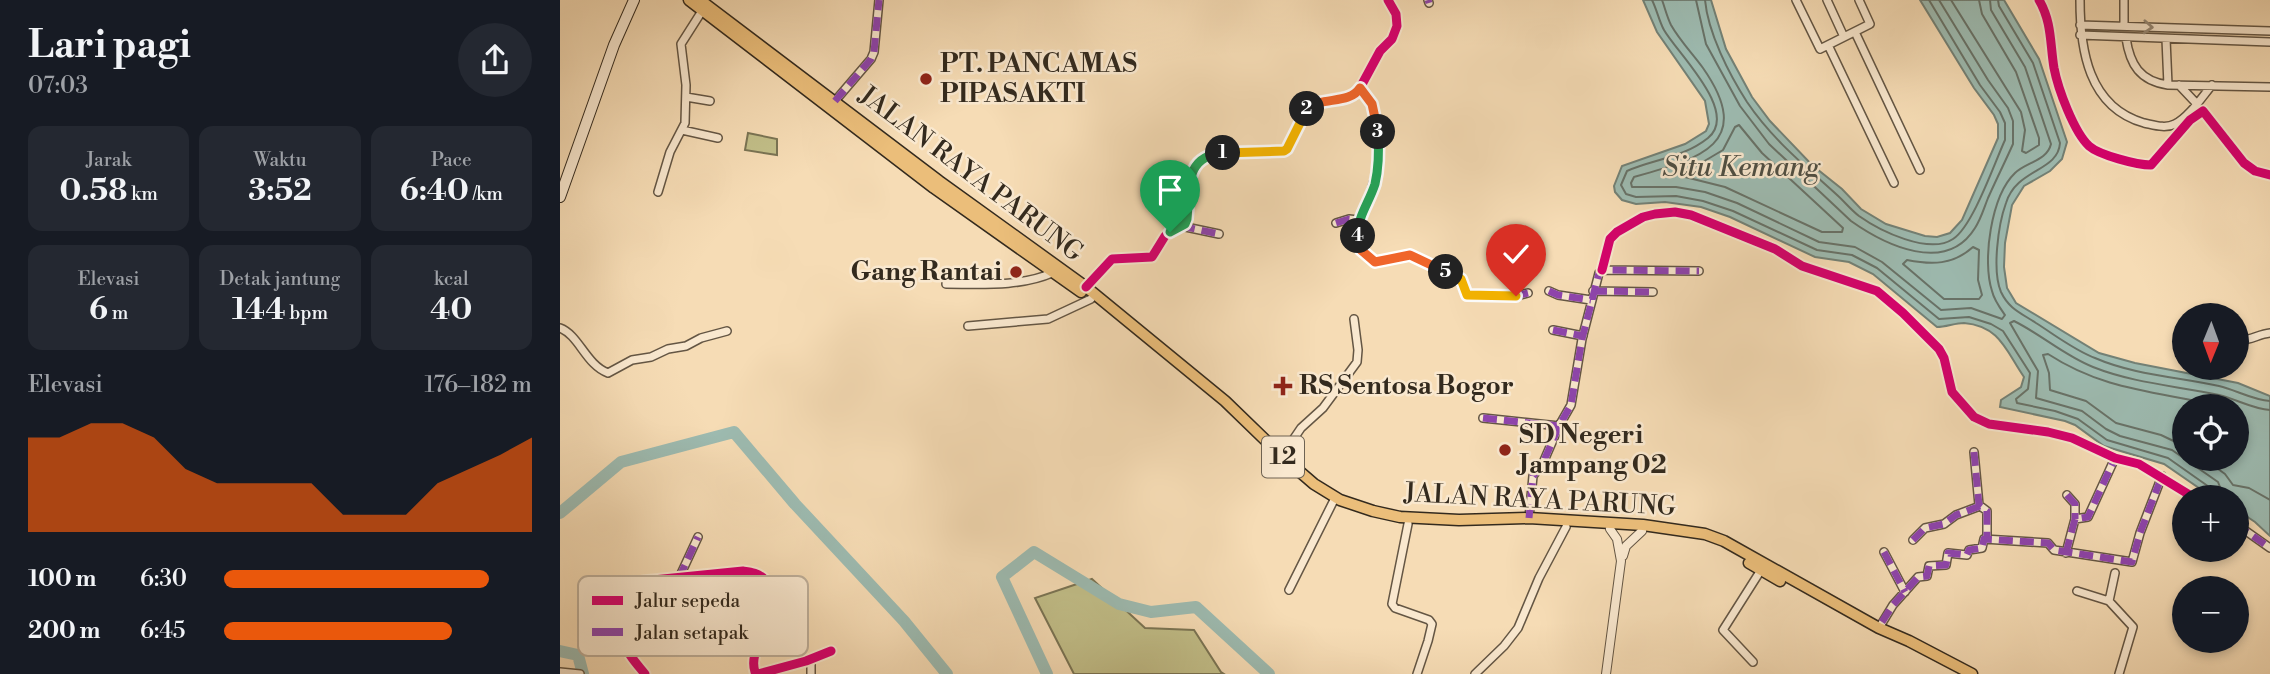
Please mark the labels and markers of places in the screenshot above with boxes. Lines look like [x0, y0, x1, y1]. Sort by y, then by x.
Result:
place label: PT. PANCAMAS PIPASAKTI [940, 48, 1137, 110]
marker: PT. PANCAMAS PIPASAKTI [918, 71, 934, 87]
pin: 2 [1290, 92, 1324, 126]
pin: 3 [1360, 114, 1396, 150]
pin: 1 [1206, 136, 1240, 170]
pin [1140, 160, 1200, 232]
pin: 4 [1340, 218, 1376, 254]
pin [1486, 224, 1546, 296]
pin: 5 [1428, 254, 1463, 290]
place label: Gang Rantai [850, 256, 1002, 288]
marker: Gang Rantai [1008, 264, 1024, 280]
place label: RS Sentosa Bogor [1299, 370, 1514, 402]
marker: RS Sentosa Bogor [1273, 376, 1293, 396]
place label: SD Negeri Jampang 02 [1516, 419, 1667, 481]
marker: SD Negeri Jampang 02 [1497, 442, 1513, 458]

